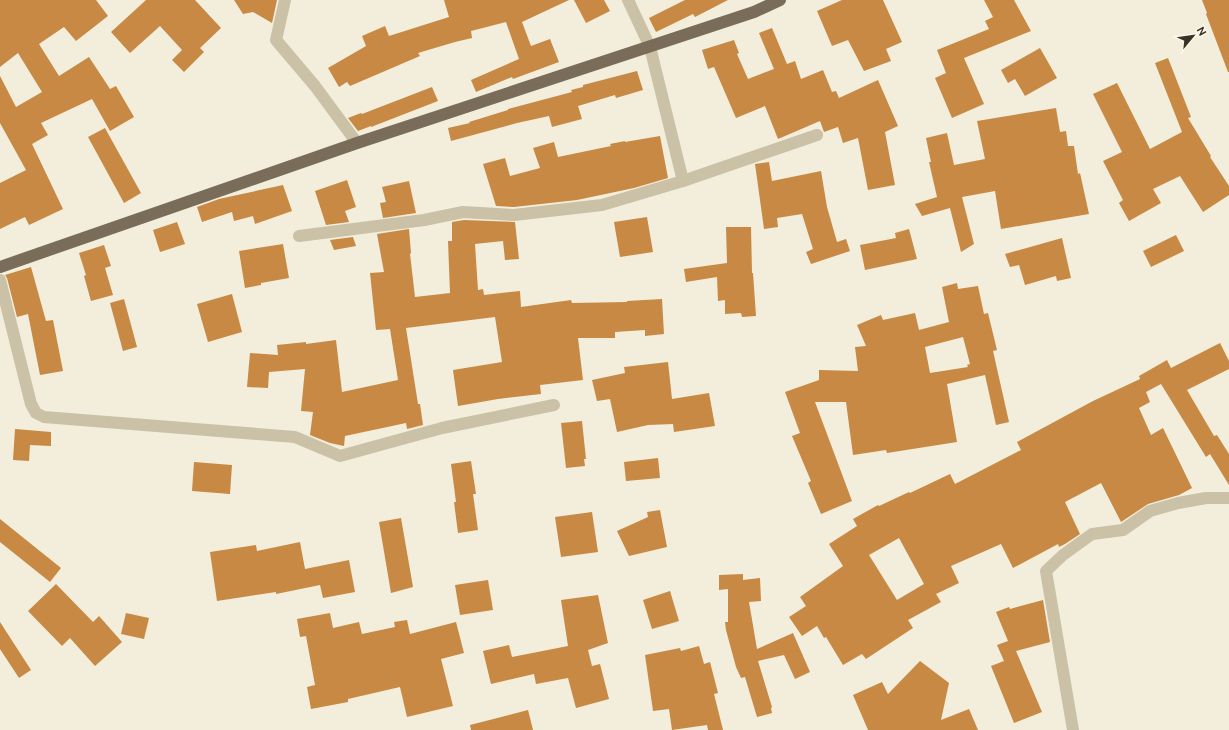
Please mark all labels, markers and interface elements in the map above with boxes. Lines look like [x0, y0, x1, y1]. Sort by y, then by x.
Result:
north arrow [1173, 16, 1213, 56]
text: N [1195, 25, 1209, 38]

